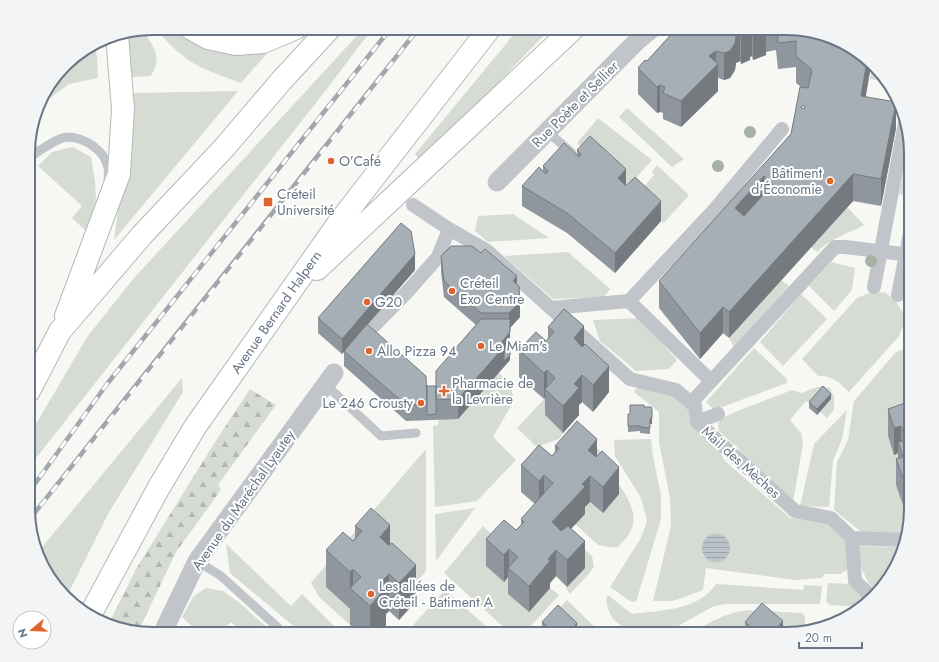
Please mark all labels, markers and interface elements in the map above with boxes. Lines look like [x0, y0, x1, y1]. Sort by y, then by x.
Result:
street label: Rue Poète et Sellier [527, 56, 623, 152]
place label: O’Café [339, 151, 381, 171]
marker: O’Café [326, 156, 336, 166]
place label: Bâtiment d'Économie [751, 163, 823, 199]
marker: Bâtiment d'Économie [825, 176, 835, 186]
place label: Créteil Université [277, 184, 335, 220]
marker: Créteil Université [262, 196, 274, 208]
street label: Avenue Bernard Halpern [226, 246, 326, 378]
place label: Créteil Exo Centre [460, 273, 525, 309]
marker: Créteil Exo Centre [447, 286, 457, 296]
place label: G20 [375, 292, 402, 312]
marker: G20 [362, 297, 372, 307]
place label: Le Miam's [489, 336, 548, 356]
place label: Allo Pizza 94 [377, 341, 456, 361]
marker: Le Miam's [476, 341, 486, 351]
marker: Allo Pizza 94 [364, 346, 374, 356]
place label: Pharmacie de la Levrière [452, 373, 533, 409]
marker: Pharmacie de la Levrière [439, 386, 449, 396]
place label: Le 246 Crousty [323, 393, 414, 413]
marker: Le 246 Crousty [416, 398, 426, 408]
street label: Mail des Mèches [697, 421, 785, 503]
street label: Avenue du Maréchal Lyautey [187, 425, 300, 574]
place label: Les allées de Créteil - Batiment A [379, 576, 494, 612]
marker: Les allées de Créteil - Batiment A [366, 589, 376, 599]
north arrow [12, 610, 52, 650]
scale bar [799, 624, 862, 650]
text: N [14, 627, 32, 640]
text: 20 m [805, 629, 832, 647]

